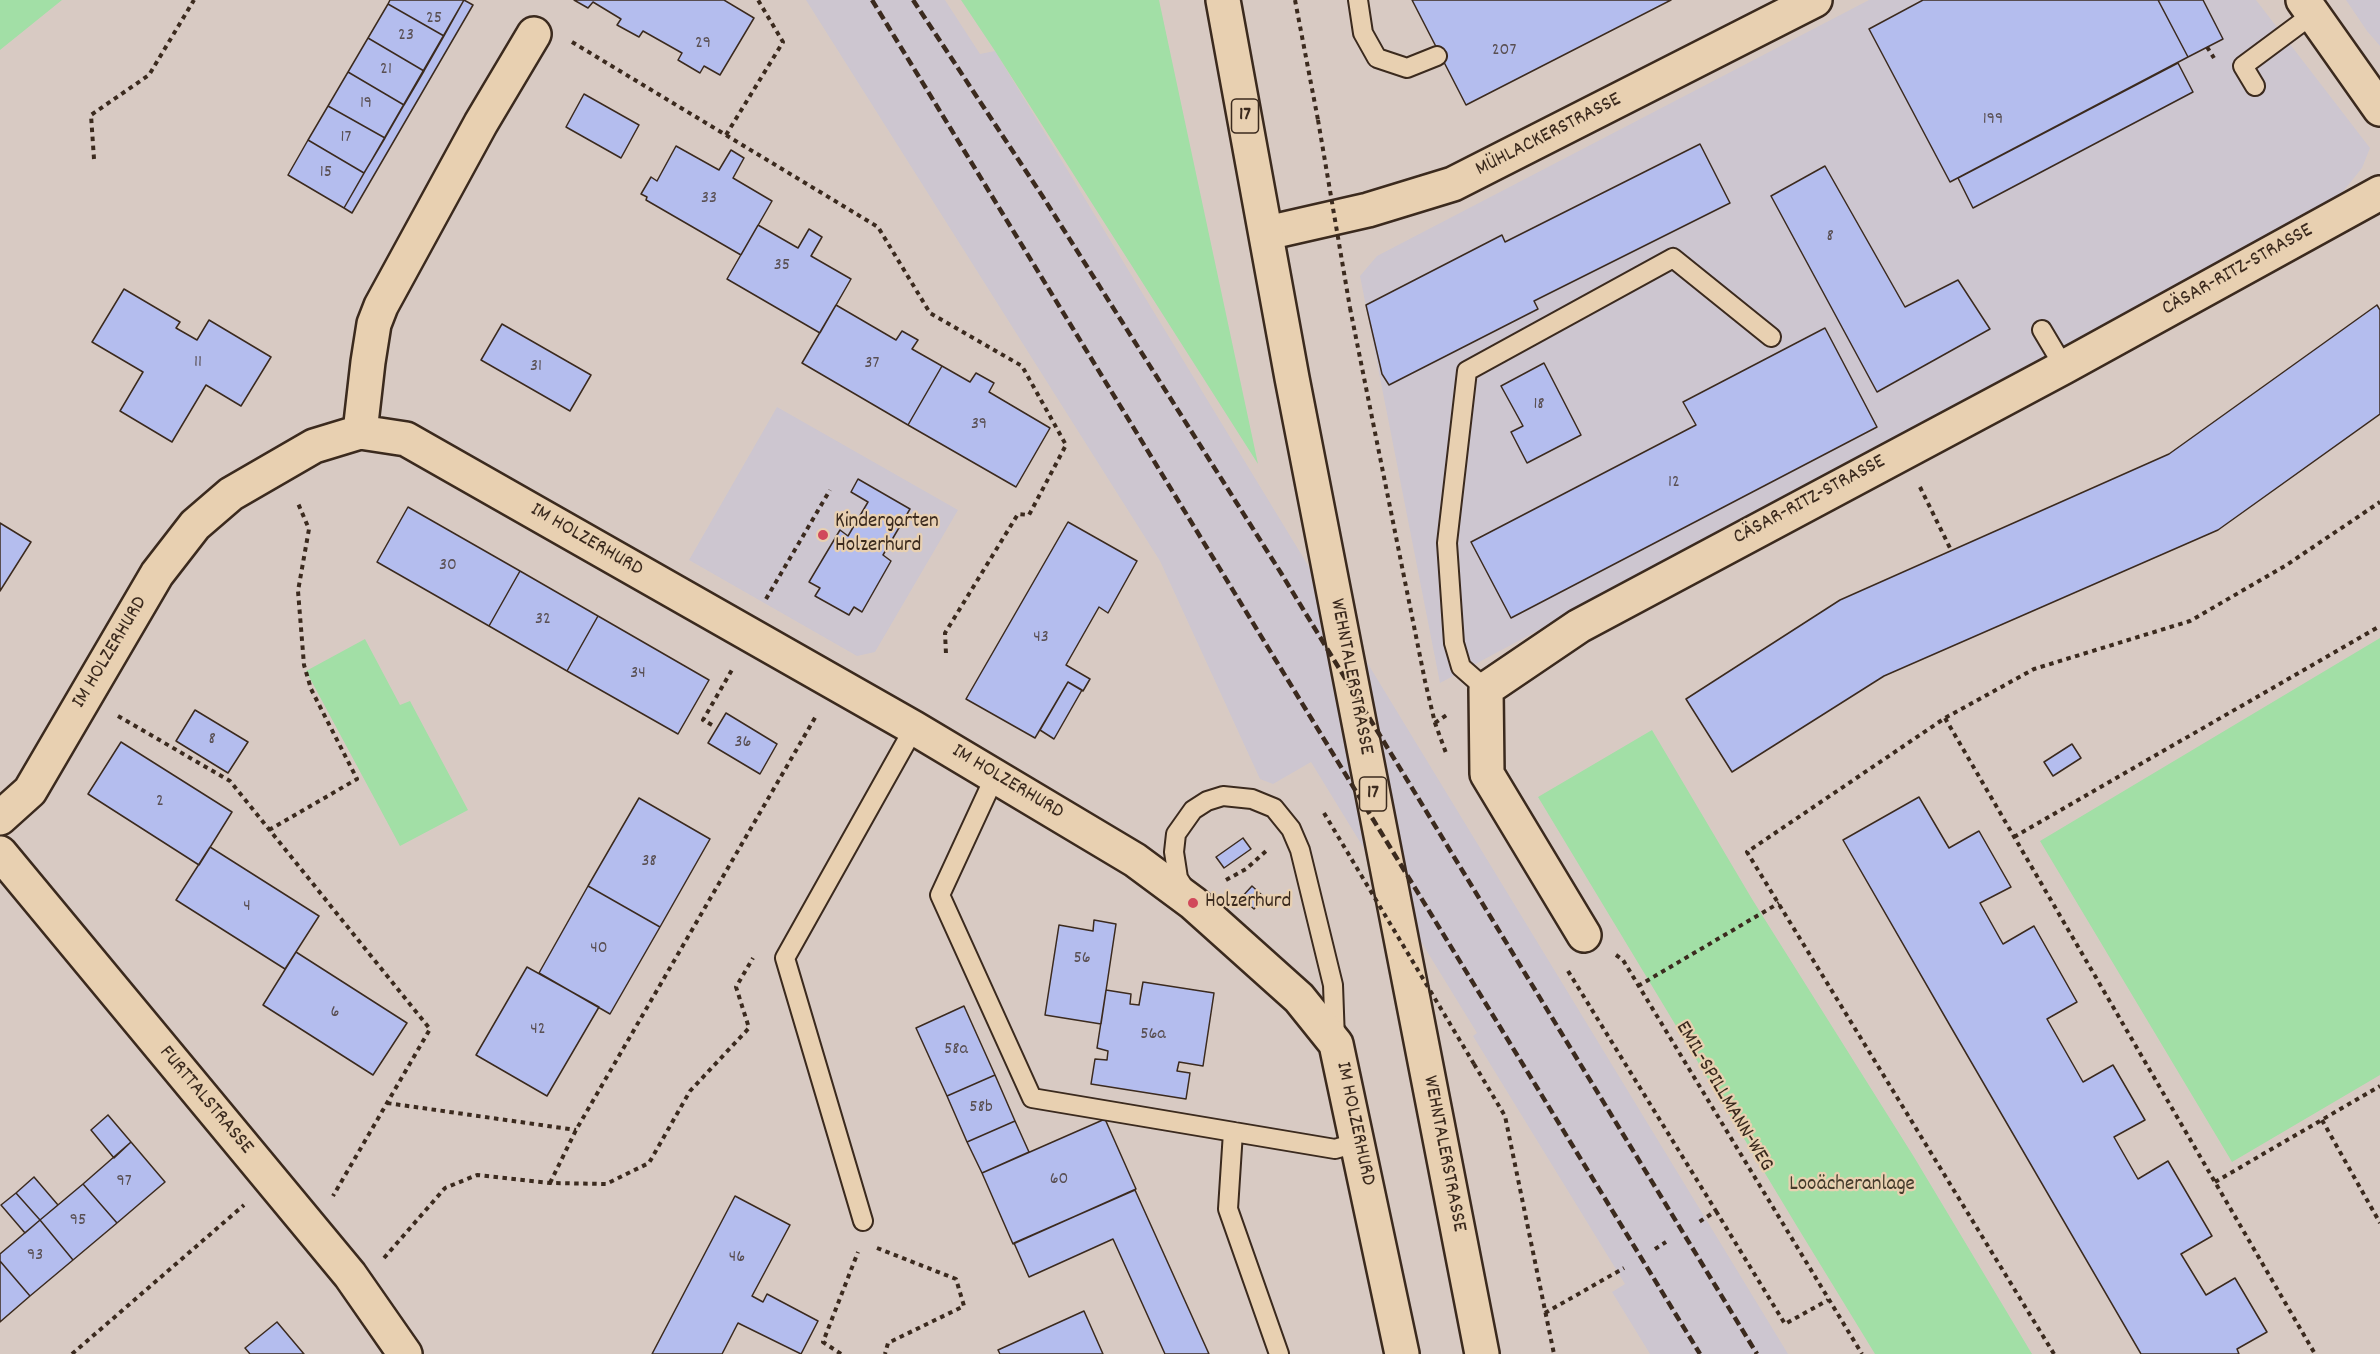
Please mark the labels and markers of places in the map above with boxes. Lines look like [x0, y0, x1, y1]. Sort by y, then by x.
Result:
place label: Kindergarten Holzerhurd [835, 510, 939, 560]
marker: Kindergarten Holzerhurd [816, 528, 830, 542]
place label: Holzerhurd [1205, 890, 1291, 916]
marker: Holzerhurd [1186, 896, 1200, 910]

